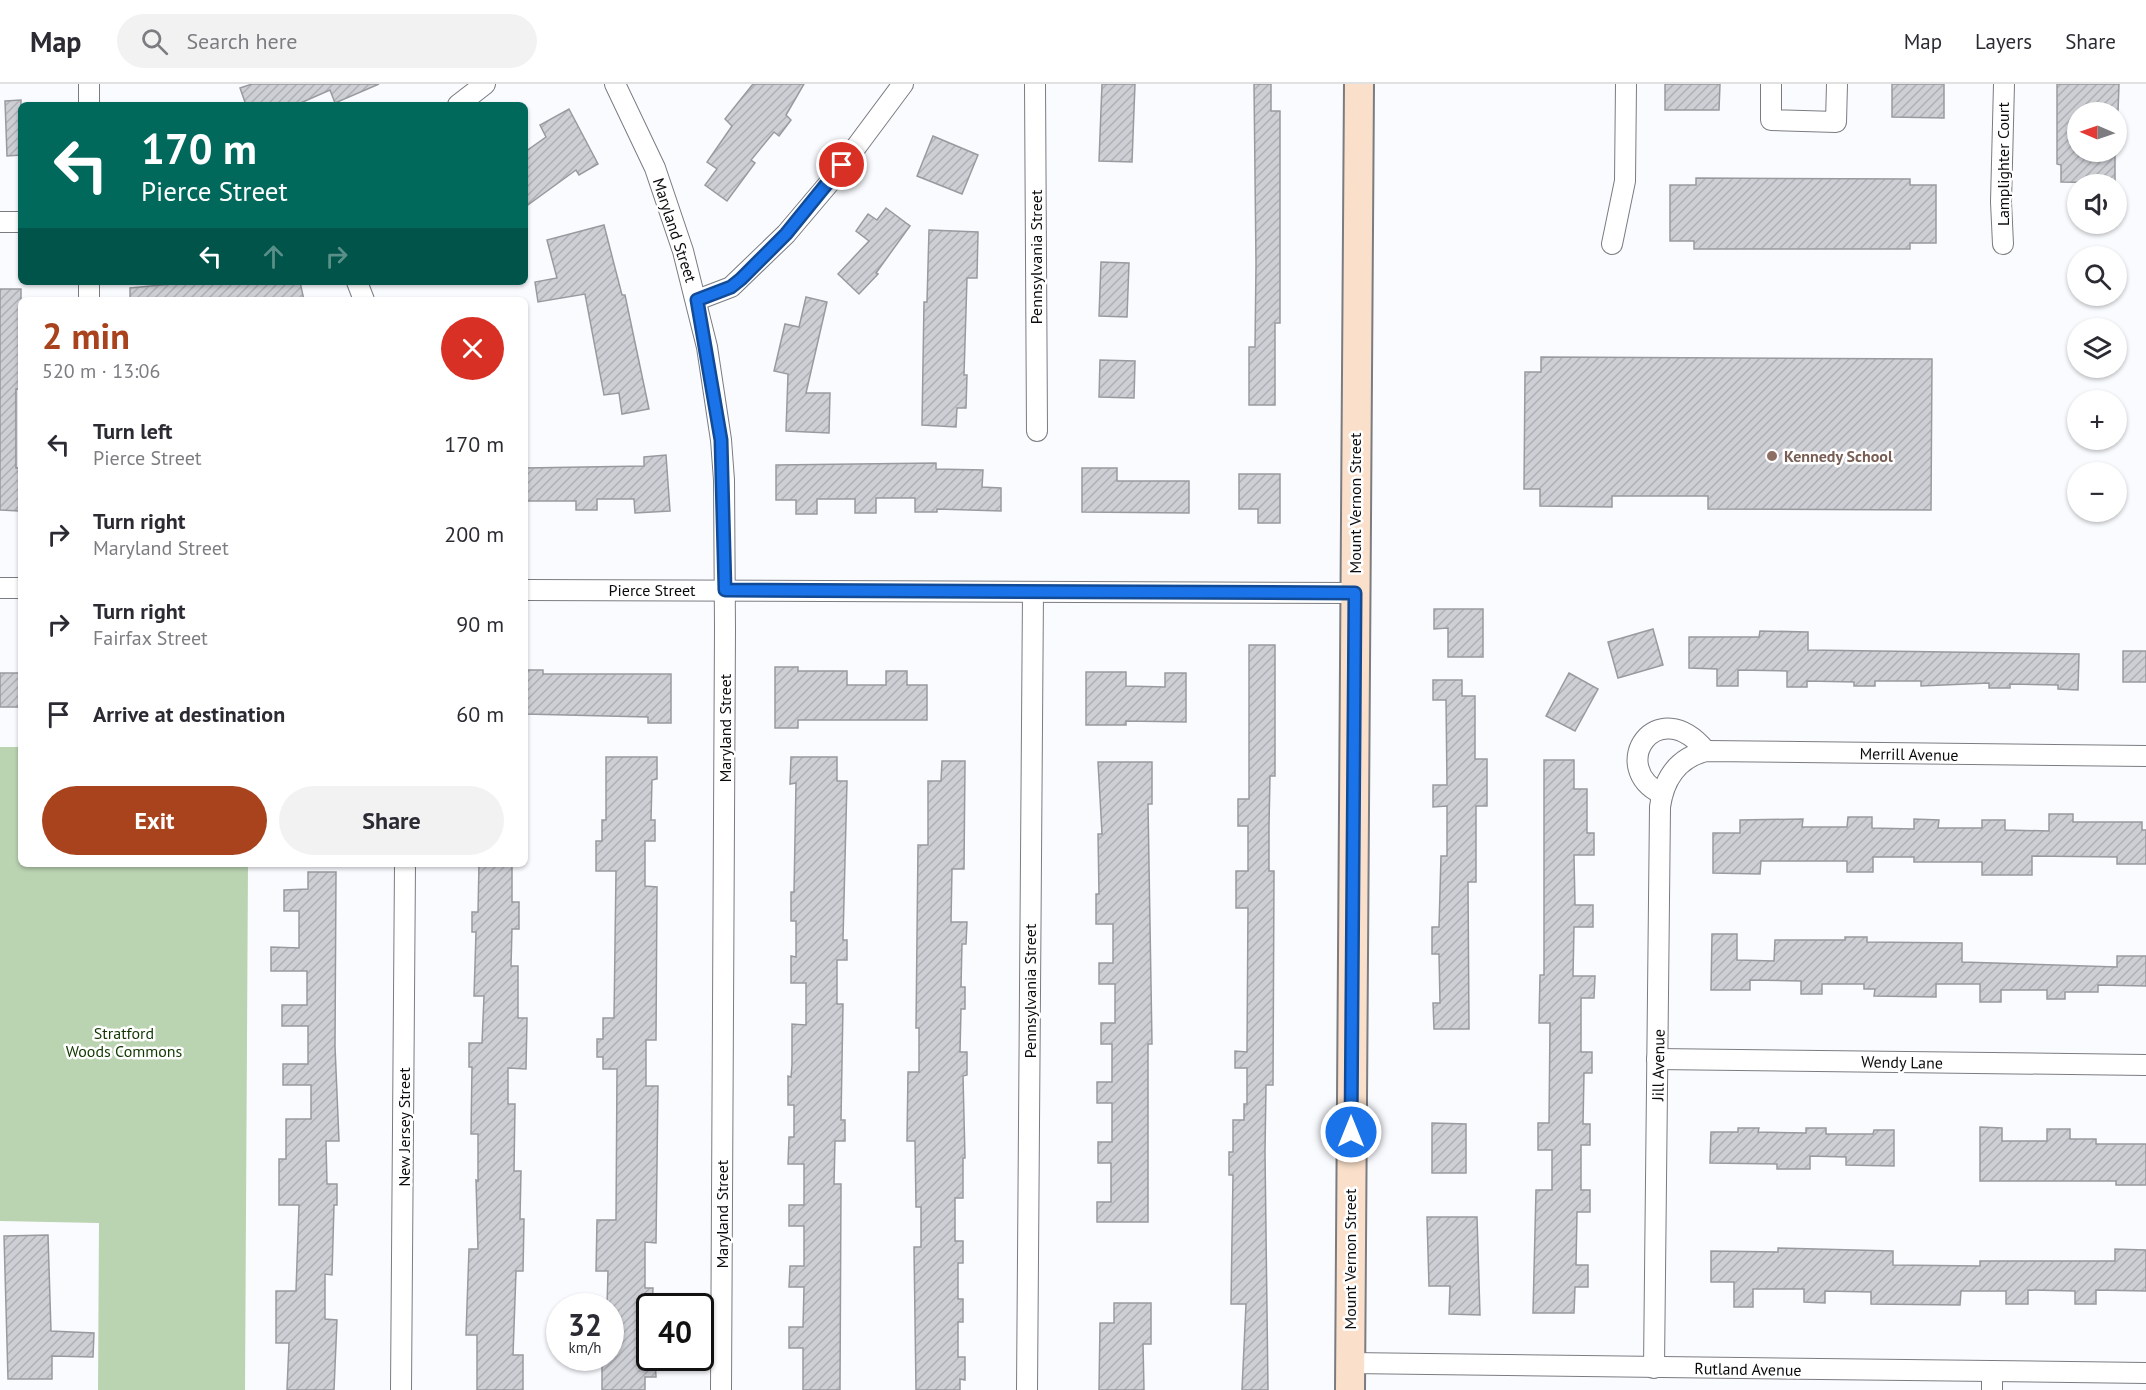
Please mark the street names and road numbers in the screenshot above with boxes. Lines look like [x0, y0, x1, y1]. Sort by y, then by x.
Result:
street label: Lamplighter Court [1993, 101, 2013, 226]
street label: Maryland Street [649, 175, 701, 285]
street label: Pennsylvania Street [1026, 189, 1046, 324]
street label: Mount Vernon Street [1345, 432, 1365, 573]
street label: Pierce Street [609, 580, 696, 600]
street label: Maryland Street [715, 673, 735, 782]
street label: Merrill Avenue [1859, 743, 1959, 765]
street label: Pennsylvania Street [1020, 923, 1040, 1058]
street label: Jill Avenue [1647, 1029, 1669, 1102]
street label: Wendy Lane [1861, 1051, 1943, 1073]
street label: New Jersey Street [394, 1067, 414, 1187]
street label: Maryland Street [712, 1159, 732, 1268]
street label: Mount Vernon Street [1340, 1188, 1360, 1329]
street label: Rutland Avenue [1694, 1358, 1802, 1380]

